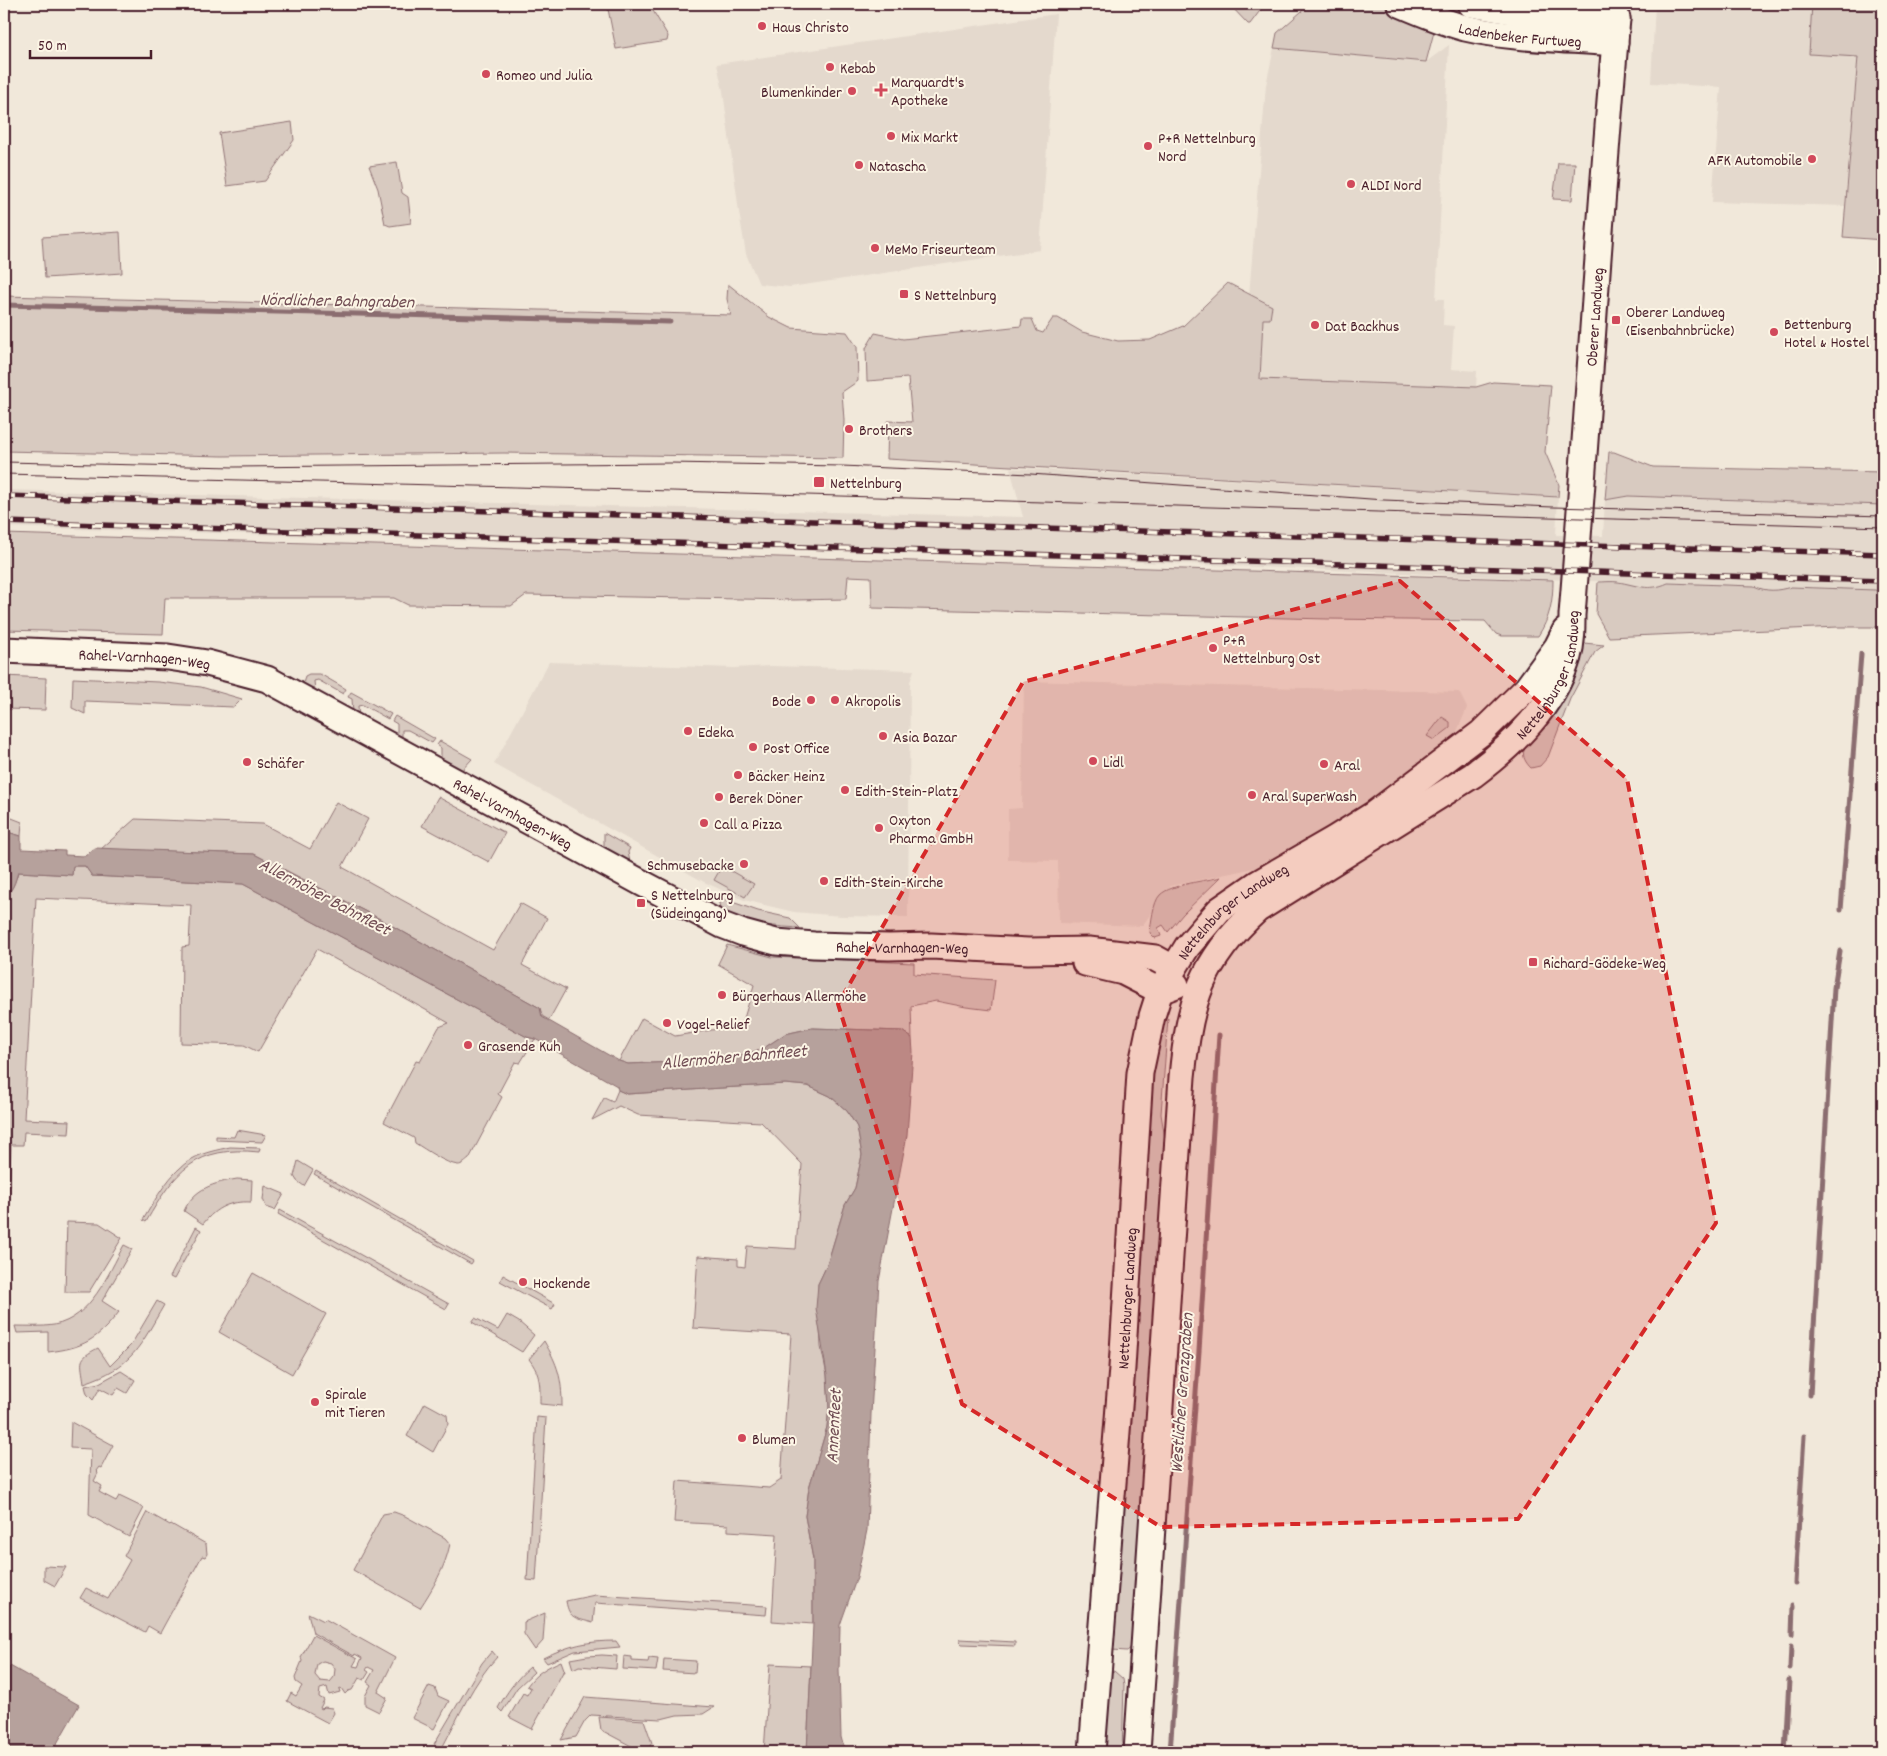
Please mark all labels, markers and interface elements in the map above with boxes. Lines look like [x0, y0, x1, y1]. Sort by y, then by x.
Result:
place label: Haus Christo [772, 17, 849, 40]
street label: Ladenbeker Furtweg [1455, 18, 1582, 55]
marker: Haus Christo [756, 20, 768, 32]
scale bar [30, 28, 151, 60]
text: 50 m [38, 36, 67, 58]
place label: Kebab [840, 58, 876, 81]
marker: Kebab [824, 61, 836, 73]
place label: Romeo und Julia [496, 65, 593, 88]
marker: Romeo und Julia [480, 68, 492, 80]
place label: Marquardt's Apotheke [891, 72, 965, 113]
place label: Blumenkinder [761, 82, 842, 105]
marker: Marquardt's Apotheke [875, 84, 887, 96]
marker: Blumenkinder [846, 85, 858, 97]
place label: Mix Markt [901, 127, 958, 150]
place label: P+R Nettelnburg Nord [1158, 128, 1256, 169]
marker: Mix Markt [885, 130, 897, 142]
marker: P+R Nettelnburg Nord [1142, 140, 1154, 152]
place label: AFK Automobile [1708, 150, 1802, 173]
marker: AFK Automobile [1806, 153, 1818, 165]
place label: Natascha [869, 156, 926, 179]
marker: Natascha [853, 159, 865, 171]
place label: ALDI Nord [1361, 175, 1422, 198]
marker: ALDI Nord [1345, 178, 1357, 190]
place label: MeMo Friseurteam [885, 239, 996, 262]
marker: MeMo Friseurteam [869, 242, 881, 254]
street label: Oberer Landweg [1581, 267, 1611, 367]
place label: S Nettelnburg [914, 285, 996, 308]
marker: S Nettelnburg [898, 288, 910, 300]
water label: Nördlicher Bahngraben [260, 289, 415, 316]
place label: Oberer Landweg (Eisenbahnbrücke) [1626, 302, 1734, 343]
marker: Oberer Landweg (Eisenbahnbrücke) [1610, 314, 1622, 326]
place label: Bettenburg Hotel & Hostel [1784, 314, 1869, 355]
place label: Dat Backhus [1325, 316, 1400, 339]
marker: Dat Backhus [1309, 319, 1321, 331]
marker: Bettenburg Hotel & Hostel [1768, 326, 1780, 338]
place label: Brothers [859, 420, 913, 443]
marker: Brothers [843, 423, 855, 435]
place label: Nettelnburg [830, 473, 902, 496]
marker: Nettelnburg [812, 475, 826, 489]
street label: Nettelnburger Landweg [1511, 610, 1586, 746]
place label: P+R Nettelnburg Ost [1223, 630, 1320, 671]
marker: P+R Nettelnburg Ost [1207, 642, 1219, 654]
street label: Rahel-Varnhagen-Weg [78, 644, 213, 677]
place label: Bode [772, 691, 801, 714]
place label: Akropolis [845, 691, 902, 714]
marker: Bode [805, 694, 817, 706]
marker: Akropolis [829, 694, 841, 706]
place label: Edeka [698, 722, 734, 745]
marker: Edeka [682, 725, 694, 737]
place label: Asia Bazar [893, 727, 957, 750]
marker: Asia Bazar [877, 730, 889, 742]
place label: Post Office [763, 738, 830, 761]
marker: Post Office [747, 741, 759, 753]
place label: Lidl [1103, 752, 1124, 775]
place label: Schäfer [257, 753, 304, 776]
marker: Lidl [1087, 755, 1099, 767]
place label: Aral [1334, 755, 1360, 778]
marker: Schäfer [241, 756, 253, 768]
marker: Aral [1318, 758, 1330, 770]
place label: Bäcker Heinz [748, 766, 825, 789]
marker: Bäcker Heinz [732, 769, 744, 781]
street label: Rahel-Varnhagen-Weg [448, 773, 576, 857]
place label: Edith-Stein-Platz [855, 781, 958, 804]
marker: Edith-Stein-Platz [839, 784, 851, 796]
place label: Aral SuperWash [1262, 786, 1357, 809]
place label: Berek Döner [729, 788, 803, 811]
marker: Aral SuperWash [1246, 789, 1258, 801]
marker: Berek Döner [713, 791, 725, 803]
place label: Oxyton Pharma GmbH [889, 810, 973, 851]
place label: Call a Pizza [714, 814, 782, 837]
marker: Call a Pizza [698, 817, 710, 829]
marker: Oxyton Pharma GmbH [873, 822, 885, 834]
water label: Allermöher Bahnfleet [254, 853, 396, 944]
place label: Schmusebacke [647, 855, 734, 878]
marker: Schmusebacke [738, 858, 750, 870]
street label: Nettelnburger Landweg [1173, 859, 1293, 965]
place label: Edith-Stein-Kirche [834, 872, 943, 895]
marker: Edith-Stein-Kirche [818, 875, 830, 887]
place label: S Nettelnburg (Südeingang) [651, 885, 733, 926]
marker: S Nettelnburg (Südeingang) [635, 897, 647, 909]
street label: Rahel-Varnhagen-Weg [836, 937, 969, 962]
place label: Richard-Gödeke-Weg [1543, 953, 1666, 976]
marker: Richard-Gödeke-Weg [1527, 956, 1539, 968]
place label: Bürgerhaus Allermöhe [732, 986, 866, 1009]
marker: Bürgerhaus Allermöhe [716, 989, 728, 1001]
place label: Vogel-Relief [677, 1014, 750, 1037]
marker: Vogel-Relief [661, 1017, 673, 1029]
place label: Grasende Kuh [478, 1036, 561, 1059]
marker: Grasende Kuh [462, 1039, 474, 1051]
water label: Allermöher Bahnfleet [661, 1039, 810, 1077]
street label: Nettelnburger Landweg [1113, 1227, 1145, 1370]
place label: Hockende [533, 1273, 590, 1296]
marker: Hockende [517, 1276, 529, 1288]
water label: Westlicher Grenzgraben [1165, 1312, 1202, 1474]
place label: Spirale mit Tieren [325, 1384, 385, 1425]
water label: Annenfleet [821, 1386, 850, 1464]
marker: Spirale mit Tieren [309, 1396, 321, 1408]
place label: Blumen [752, 1429, 796, 1452]
marker: Blumen [736, 1432, 748, 1444]

